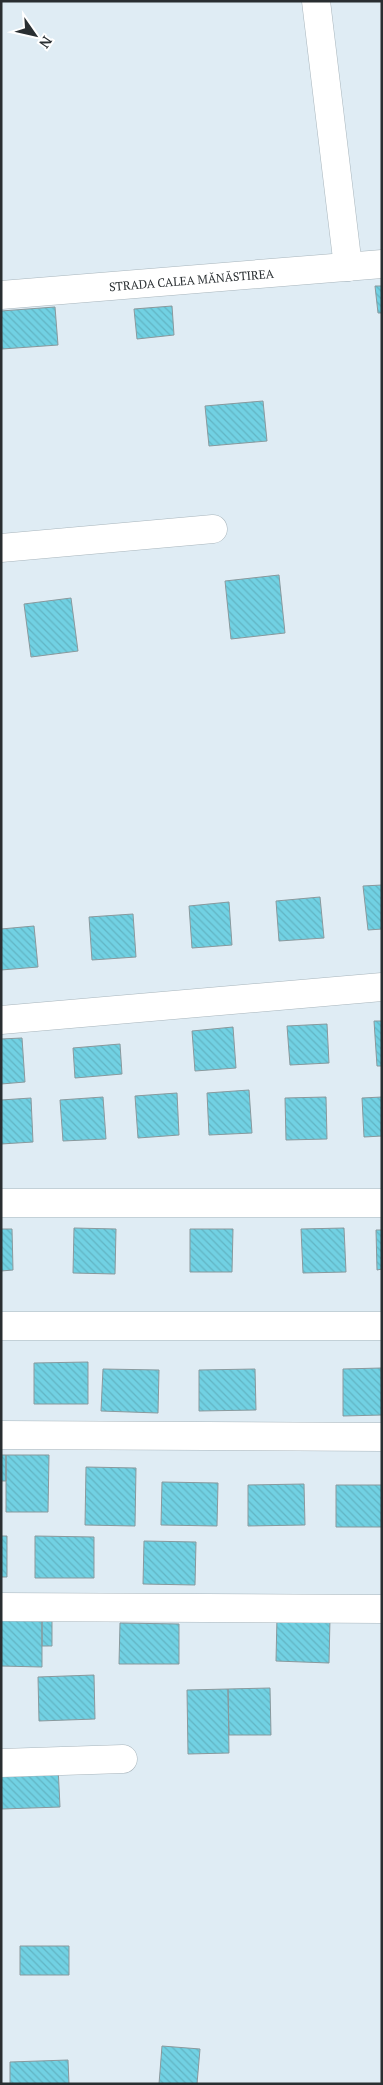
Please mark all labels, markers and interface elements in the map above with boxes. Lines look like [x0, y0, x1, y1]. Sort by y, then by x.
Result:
north arrow [10, 10, 60, 60]
text: N [35, 33, 57, 53]
street label: STRADA CALEA MĂNĂSTIREA [108, 265, 275, 294]

